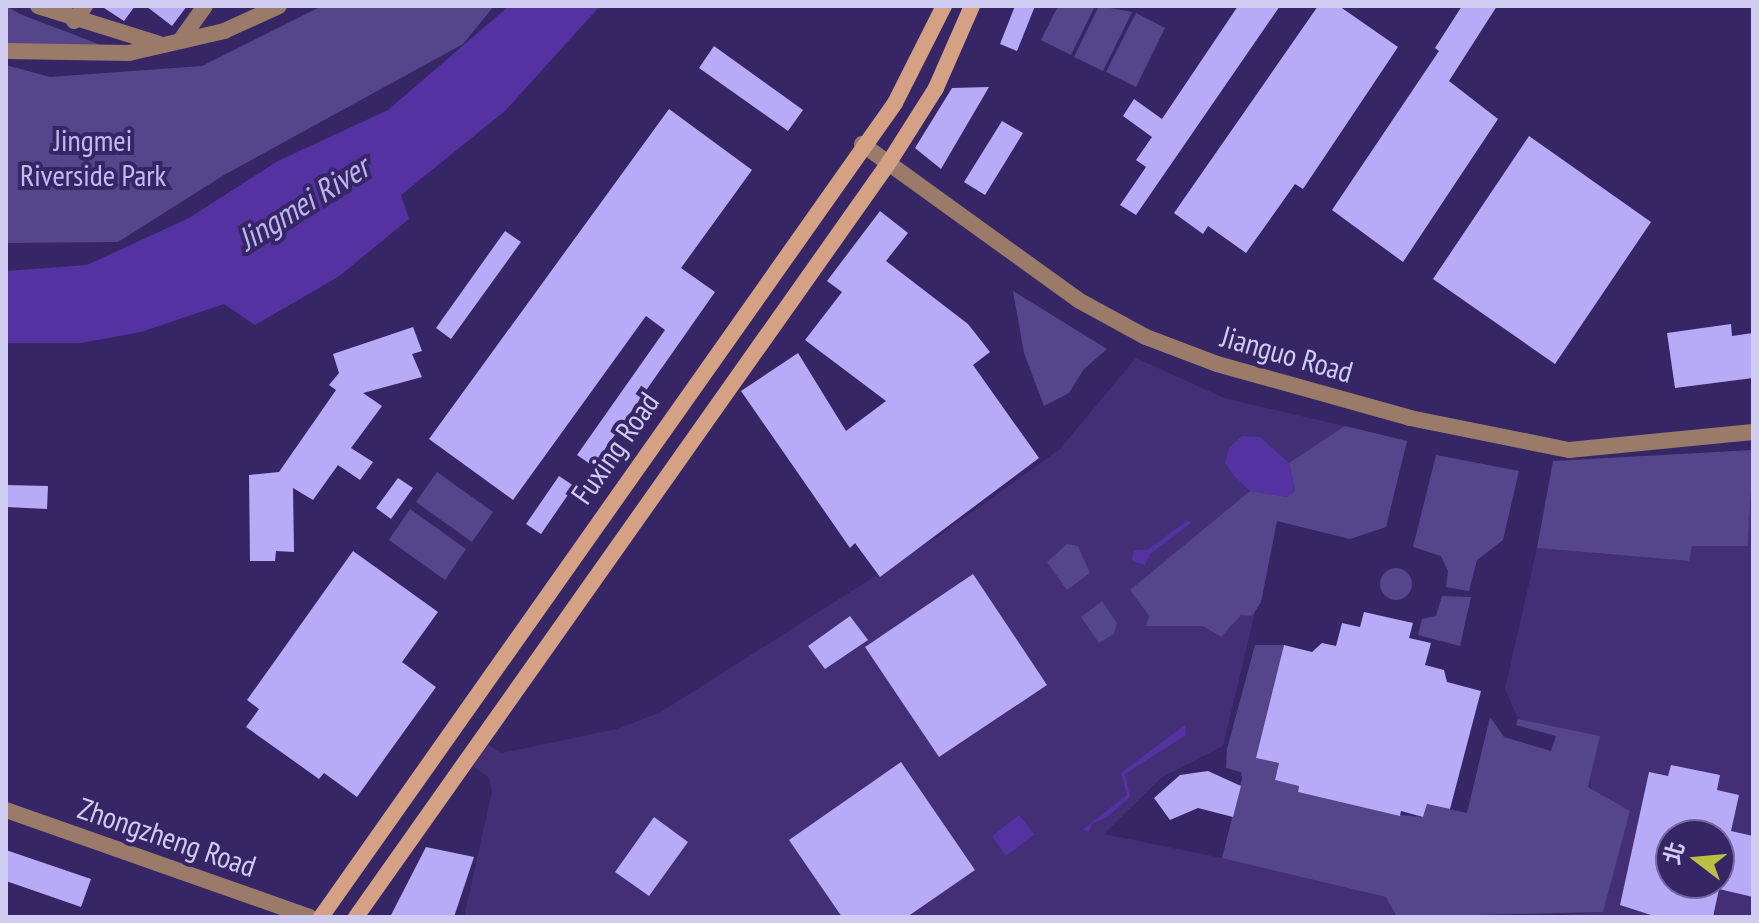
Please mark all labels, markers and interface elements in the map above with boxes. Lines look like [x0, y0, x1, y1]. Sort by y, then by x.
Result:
park label: Jingmei Riverside Park [20, 122, 166, 192]
water label: Jingmei River [230, 148, 376, 258]
street label: Jianguo Road [1217, 318, 1357, 390]
street label: Fuxing Road [564, 385, 666, 511]
street label: Zhongzheng Road [73, 790, 261, 884]
north arrow [1655, 819, 1735, 899]
text: 北 [1657, 839, 1690, 867]

